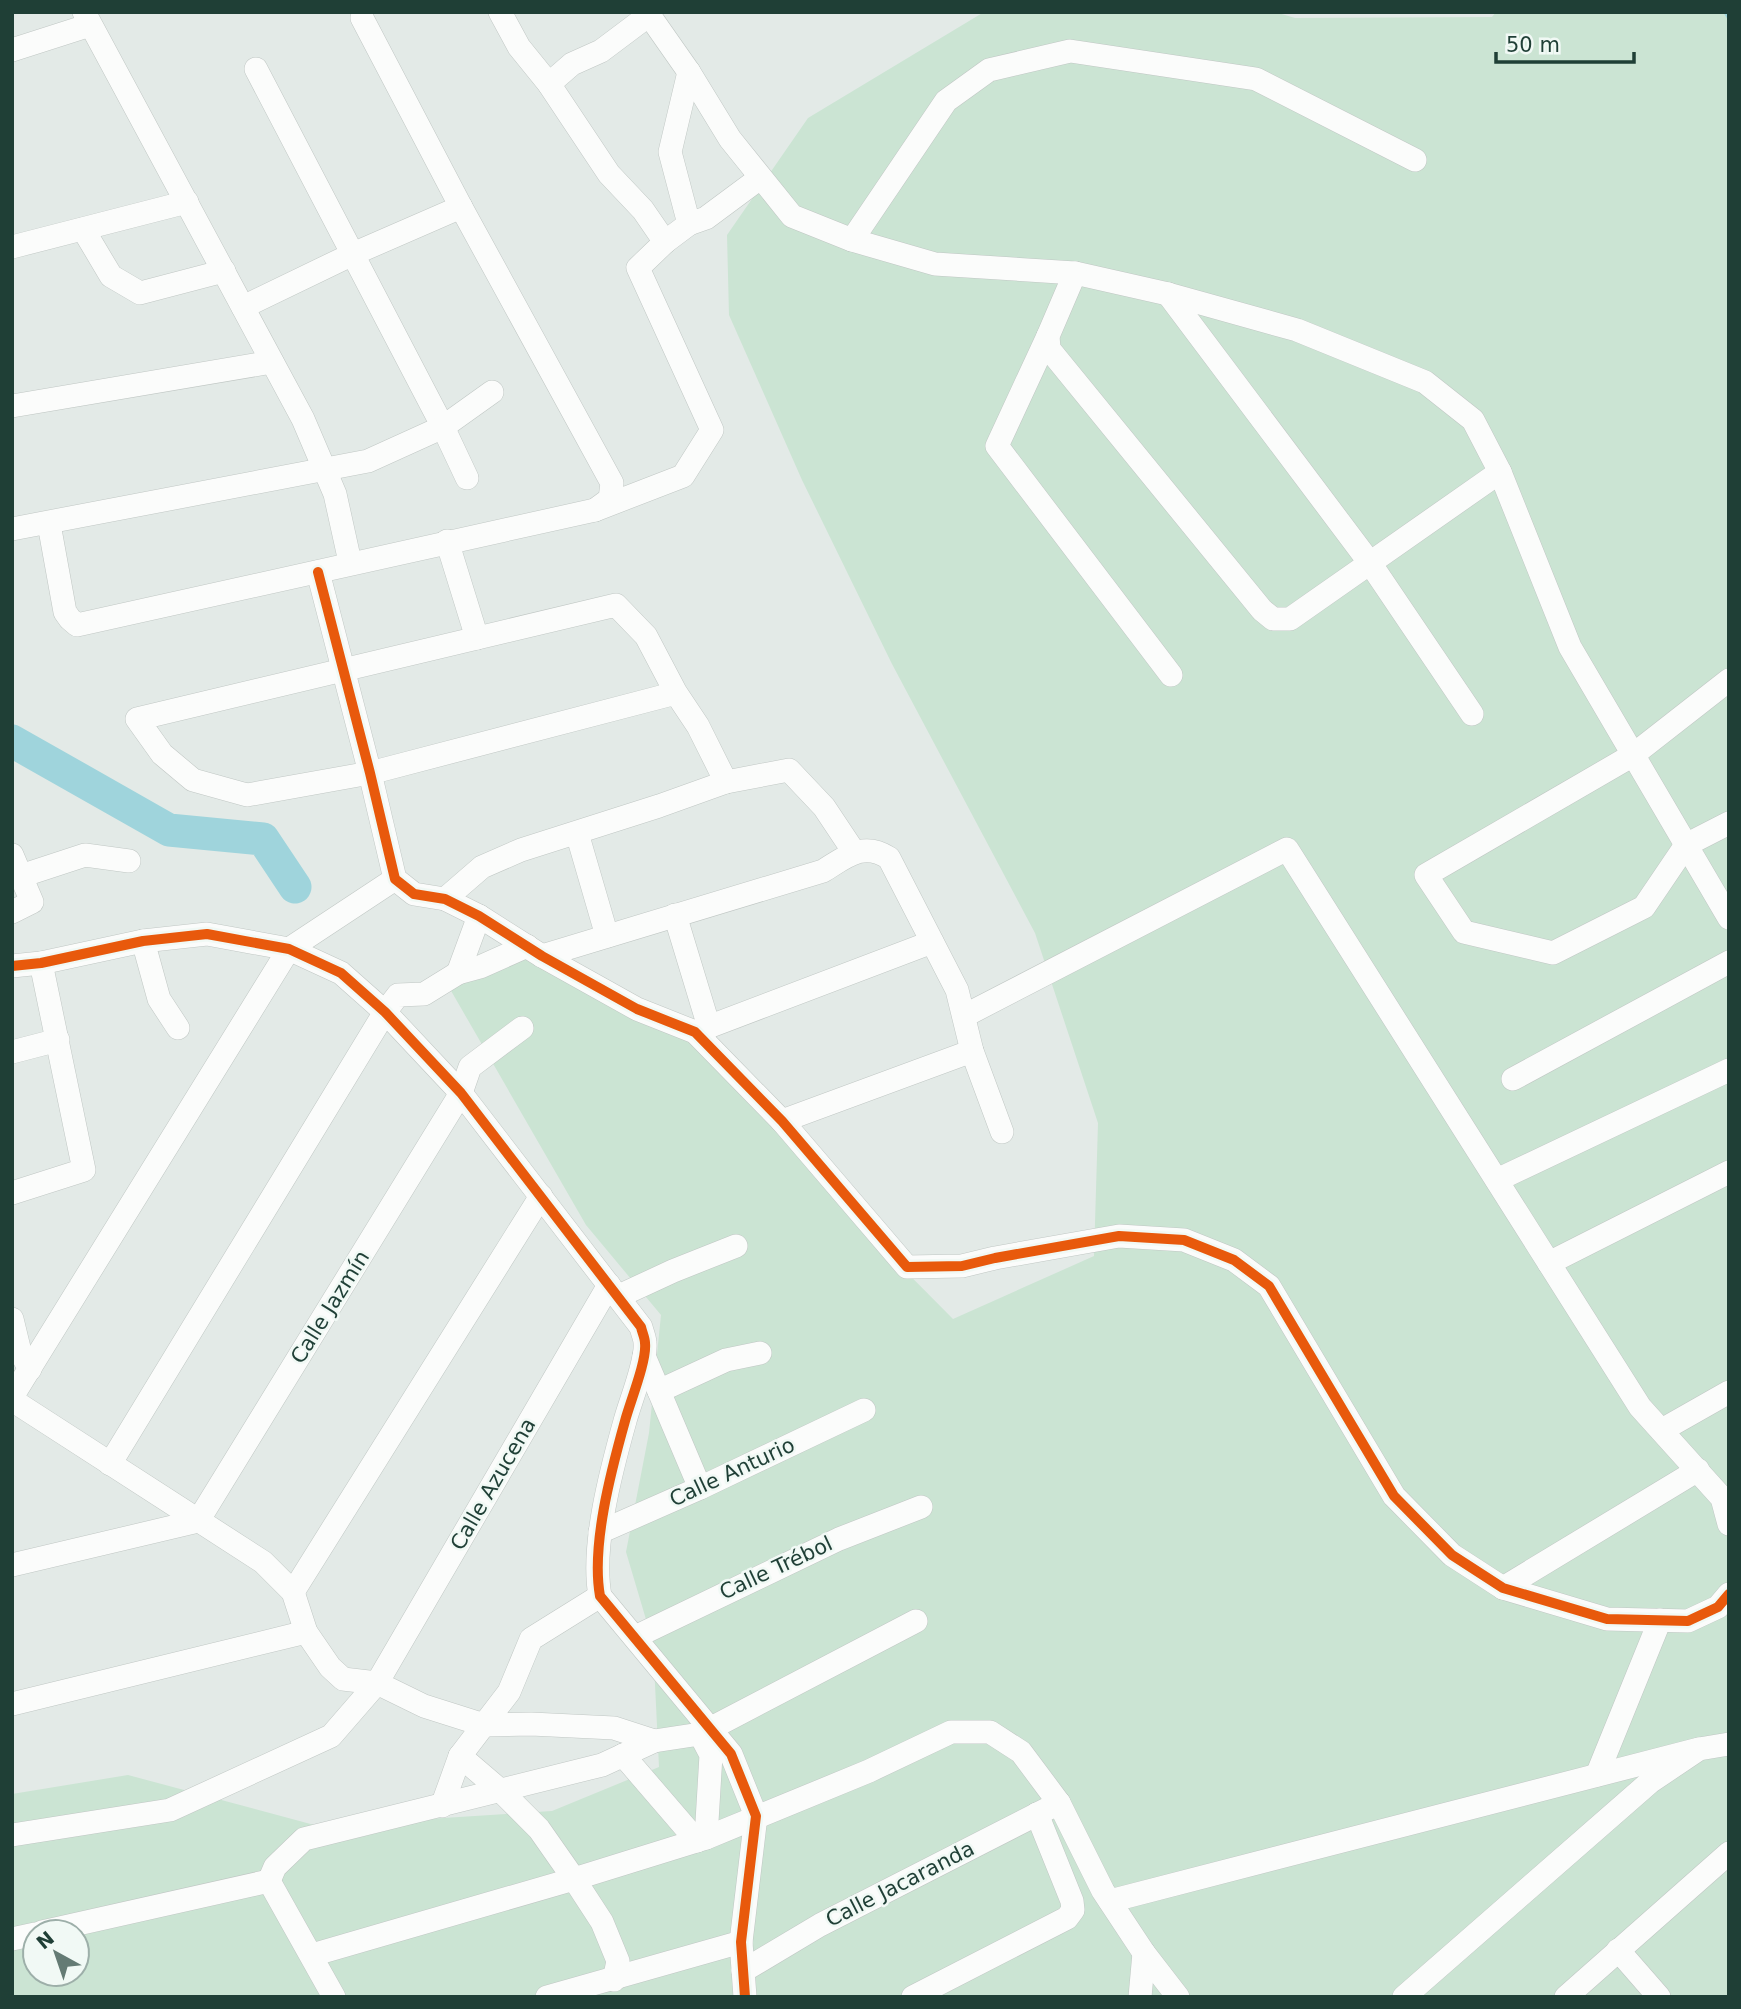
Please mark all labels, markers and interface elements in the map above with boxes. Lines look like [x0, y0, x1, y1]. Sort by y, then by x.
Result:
scale bar [1496, 21, 1634, 65]
text: 50 m [1506, 33, 1560, 57]
street label: Calle Jazmín [286, 1246, 374, 1368]
street label: Calle Azucena [446, 1414, 540, 1554]
street label: Calle Anturio [666, 1433, 798, 1511]
street label: Calle Trébol [716, 1531, 836, 1605]
street label: Calle Jacaranda [822, 1836, 978, 1932]
north arrow [21, 1918, 91, 1988]
text: N [32, 1926, 58, 1954]

